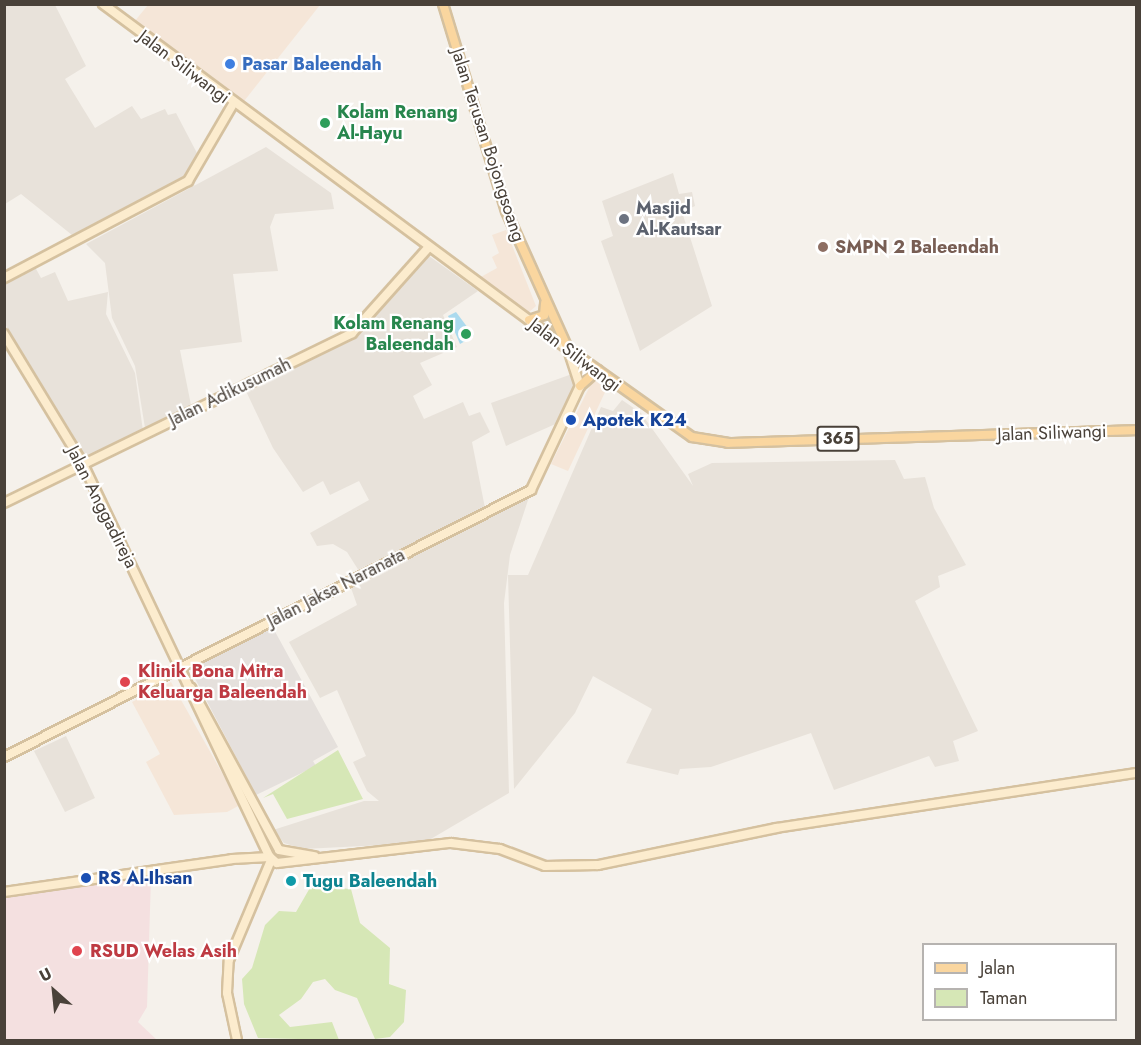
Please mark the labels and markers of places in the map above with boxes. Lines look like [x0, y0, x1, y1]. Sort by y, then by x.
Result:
place label: Pasar Baleendah [242, 53, 382, 75]
marker: Pasar Baleendah [223, 57, 237, 71]
place label: Kolam Renang Al-Hayu [337, 102, 458, 144]
marker: Kolam Renang Al-Hayu [318, 116, 332, 130]
place label: Masjid Al-Kautsar [636, 198, 722, 240]
marker: Masjid Al-Kautsar [617, 212, 631, 226]
place label: SMPN 2 Baleendah [835, 236, 999, 258]
marker: SMPN 2 Baleendah [816, 240, 830, 254]
place label: Kolam Renang Baleendah [333, 313, 454, 356]
marker: Kolam Renang Baleendah [459, 327, 473, 341]
place label: Apotek K24 [583, 409, 687, 431]
marker: Apotek K24 [564, 413, 578, 427]
place label: Klinik Bona Mitra Keluarga Baleendah [138, 661, 307, 704]
marker: Klinik Bona Mitra Keluarga Baleendah [116, 673, 134, 691]
place label: RS Al-Ihsan [98, 867, 193, 889]
place label: Tugu Baleendah [303, 870, 437, 892]
marker: RS Al-Ihsan [79, 871, 93, 885]
marker: Tugu Baleendah [284, 874, 298, 888]
place label: RSUD Welas Asih [90, 940, 237, 962]
marker: RSUD Welas Asih [68, 942, 86, 960]

